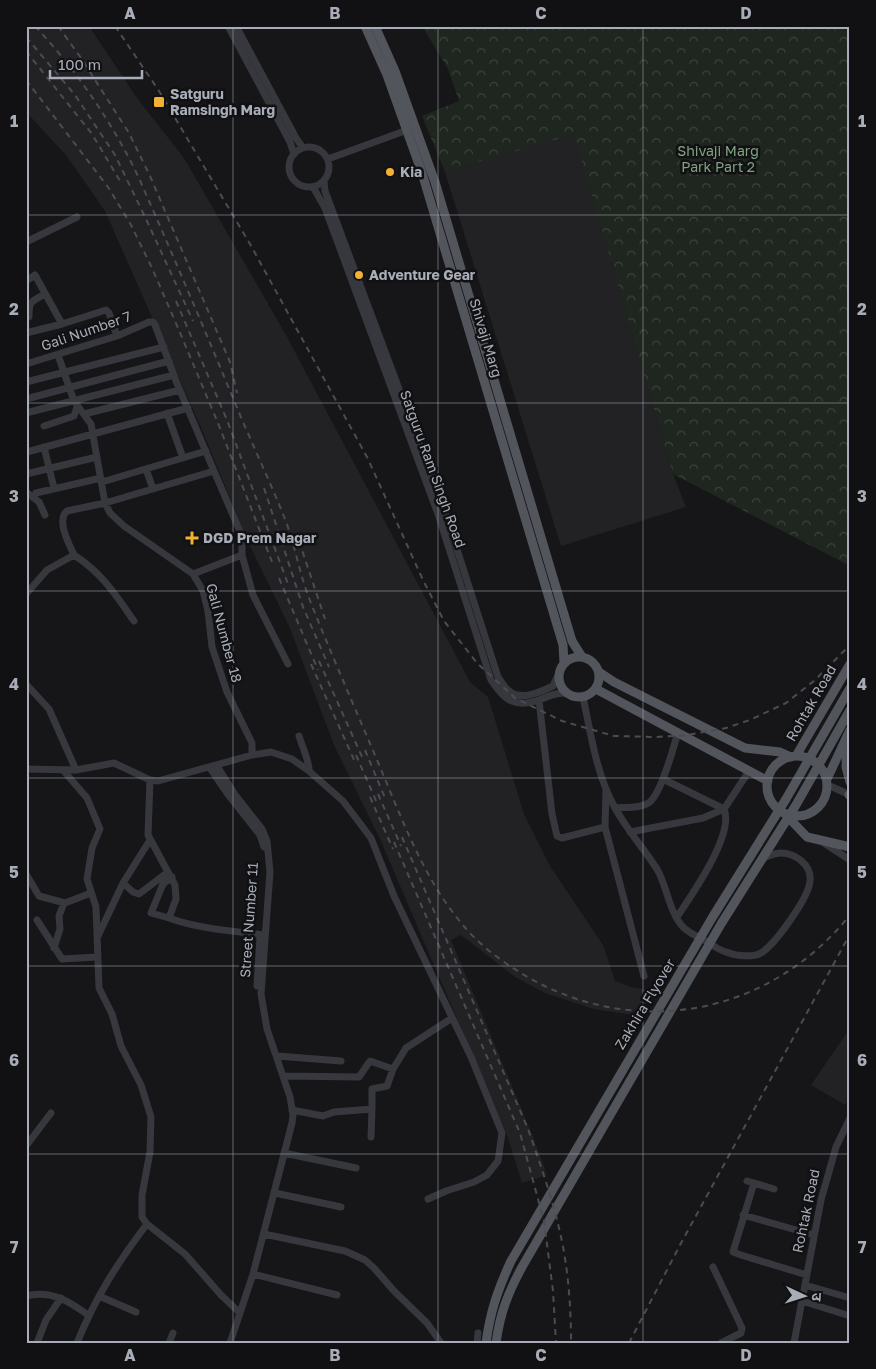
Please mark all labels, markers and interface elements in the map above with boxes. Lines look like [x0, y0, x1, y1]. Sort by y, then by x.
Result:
text: A [124, 3, 136, 23]
text: B [329, 3, 341, 23]
text: C [535, 3, 547, 23]
text: D [740, 3, 752, 23]
scale bar [50, 48, 142, 80]
text: 100 m [58, 55, 101, 73]
place label: Satguru Ramsingh Marg [170, 85, 275, 118]
marker: Satguru Ramsingh Marg [152, 95, 166, 109]
text: 1 [10, 111, 18, 131]
text: 1 [858, 111, 866, 131]
park label: Shivaji Marg Park Part 2 [677, 142, 759, 175]
place label: Kia [400, 163, 422, 180]
marker: Kia [384, 166, 396, 178]
place label: Adventure Gear [369, 266, 476, 283]
marker: Adventure Gear [353, 269, 365, 281]
street label: Shivaji Marg [466, 296, 507, 379]
text: 2 [9, 299, 19, 319]
text: 2 [857, 299, 867, 319]
street label: Gali Number 7 [39, 307, 133, 354]
street label: Satguru Ram Singh Road [397, 388, 470, 550]
text: 3 [9, 486, 19, 506]
text: 3 [857, 486, 867, 506]
place label: DGD Prem Nagar [203, 529, 317, 546]
marker: DGD Prem Nagar [185, 531, 199, 545]
street label: Gali Number 18 [203, 581, 246, 684]
street label: Rohtak Road [782, 661, 839, 744]
text: 4 [9, 674, 19, 694]
text: 4 [857, 674, 867, 694]
street label: Street Number 11 [236, 861, 261, 978]
text: 5 [9, 862, 19, 882]
text: 5 [857, 862, 867, 882]
street label: Zakhira Flyover [611, 955, 679, 1052]
text: 6 [9, 1050, 19, 1070]
text: 6 [857, 1050, 867, 1070]
street label: Rohtak Road [788, 1167, 823, 1254]
text: 7 [10, 1237, 19, 1257]
text: 7 [858, 1237, 867, 1257]
north arrow [778, 1272, 828, 1322]
text: उ [809, 1292, 826, 1302]
text: A [124, 1345, 136, 1365]
text: B [329, 1345, 341, 1365]
text: C [535, 1345, 547, 1365]
text: D [740, 1345, 752, 1365]

